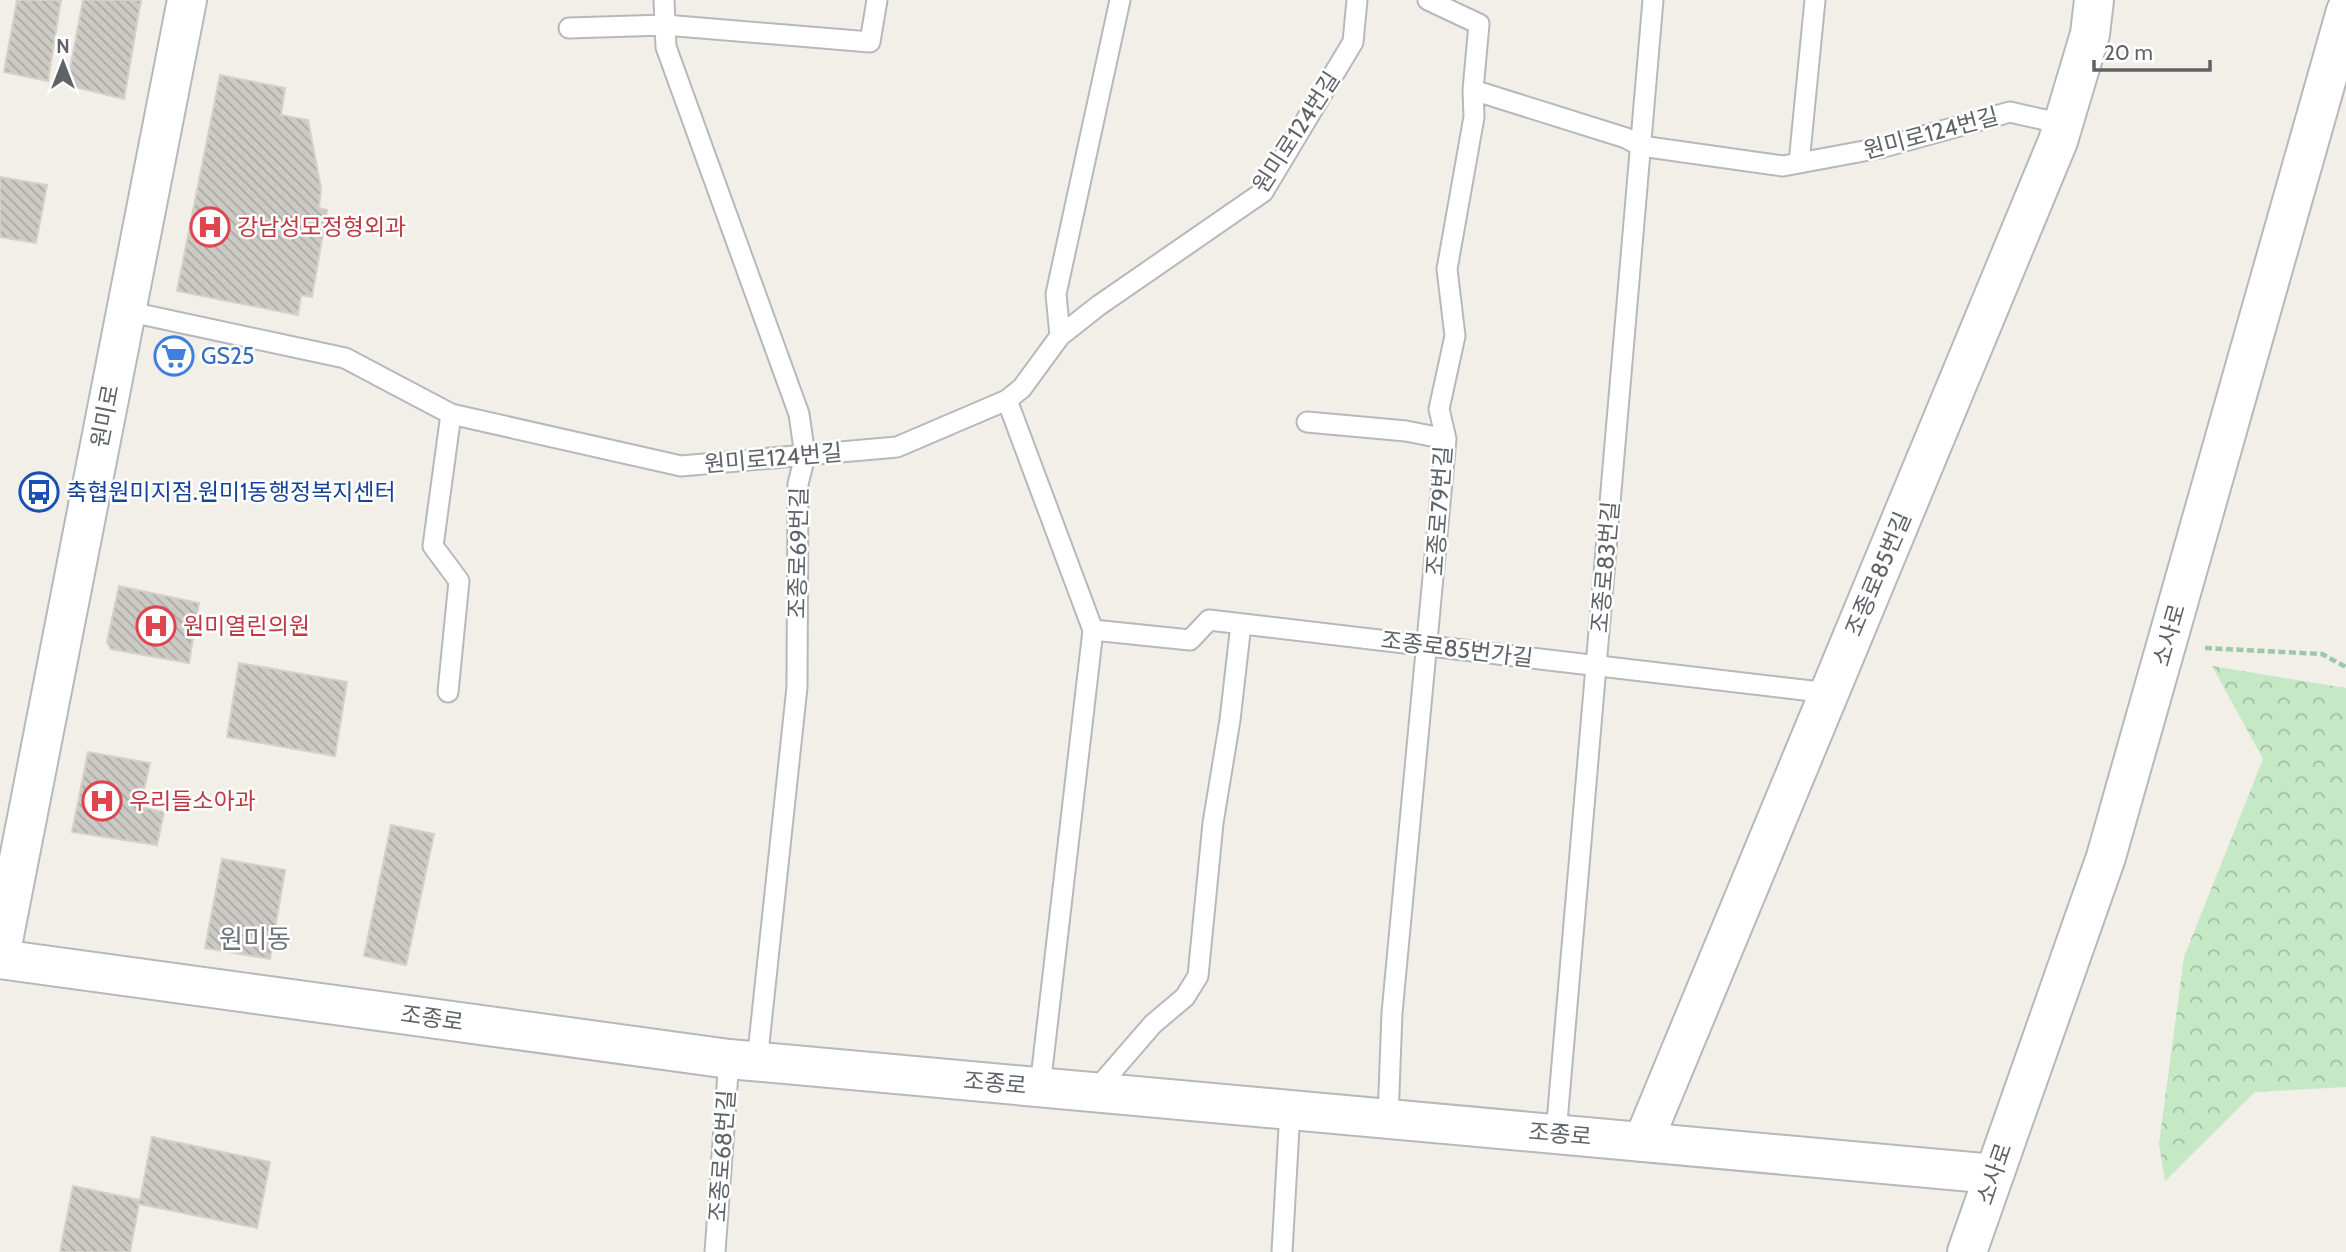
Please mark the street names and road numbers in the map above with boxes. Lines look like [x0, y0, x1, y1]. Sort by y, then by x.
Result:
street label: 원미로124번길 [1246, 66, 1346, 198]
street label: 원미로124번길 [1860, 102, 2002, 164]
street label: 원미로 [85, 382, 125, 450]
street label: 원미로124번길 [703, 438, 843, 478]
street label: 조종로79번길 [1420, 445, 1458, 577]
street label: 조종로69번길 [783, 487, 813, 619]
street label: 조종로83번길 [1585, 500, 1625, 634]
street label: 조종로85번길 [1839, 508, 1917, 640]
street label: 소사로 [2147, 601, 2191, 669]
street label: 조종로85번가길 [1379, 626, 1535, 672]
street label: 조종로 [399, 1000, 465, 1036]
street label: 조종로 [962, 1066, 1028, 1100]
street label: 조종로68번길 [703, 1089, 741, 1223]
street label: 조종로 [1527, 1117, 1593, 1151]
street label: 소사로 [1970, 1139, 2018, 1209]

